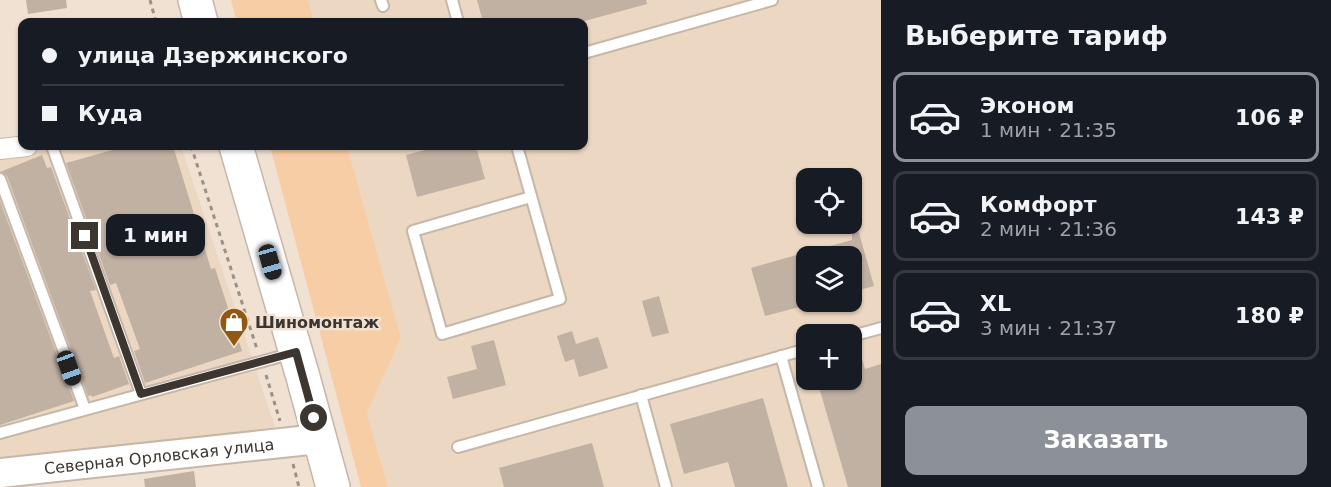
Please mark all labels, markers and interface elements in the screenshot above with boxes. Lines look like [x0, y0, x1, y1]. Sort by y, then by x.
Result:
text: Выберите тариф [905, 20, 1168, 51]
text: улица Дзержинского [78, 43, 348, 68]
icon: car [908, 90, 962, 144]
text: Эконом [980, 93, 1075, 118]
text: Куда [78, 101, 143, 126]
text: 106 ₽ [1235, 105, 1304, 130]
text: 1 мин · 21:35 [980, 118, 1117, 142]
map controls [796, 168, 862, 390]
button: locate [796, 168, 862, 234]
icon: car [908, 189, 962, 243]
text: Комфорт [980, 192, 1097, 217]
text: 143 ₽ [1235, 204, 1304, 229]
callout: 1 мин [106, 215, 205, 257]
text: 2 мин · 21:36 [980, 217, 1117, 241]
route end [71, 222, 98, 249]
text: 1 мин [123, 223, 188, 247]
car [256, 242, 284, 282]
button: layers [796, 246, 862, 312]
icon: car [908, 288, 962, 342]
text: XL [980, 291, 1011, 316]
text: 180 ₽ [1235, 303, 1304, 328]
shop icon: Шиномонтаж [218, 306, 250, 348]
place label: Шиномонтаж [255, 313, 379, 332]
text: 3 мин · 21:37 [980, 316, 1117, 340]
button: + [796, 324, 862, 390]
car [54, 348, 84, 388]
route start [300, 404, 327, 431]
button: Заказать [905, 406, 1307, 475]
street label: Северная Орловская улица [43, 435, 275, 478]

